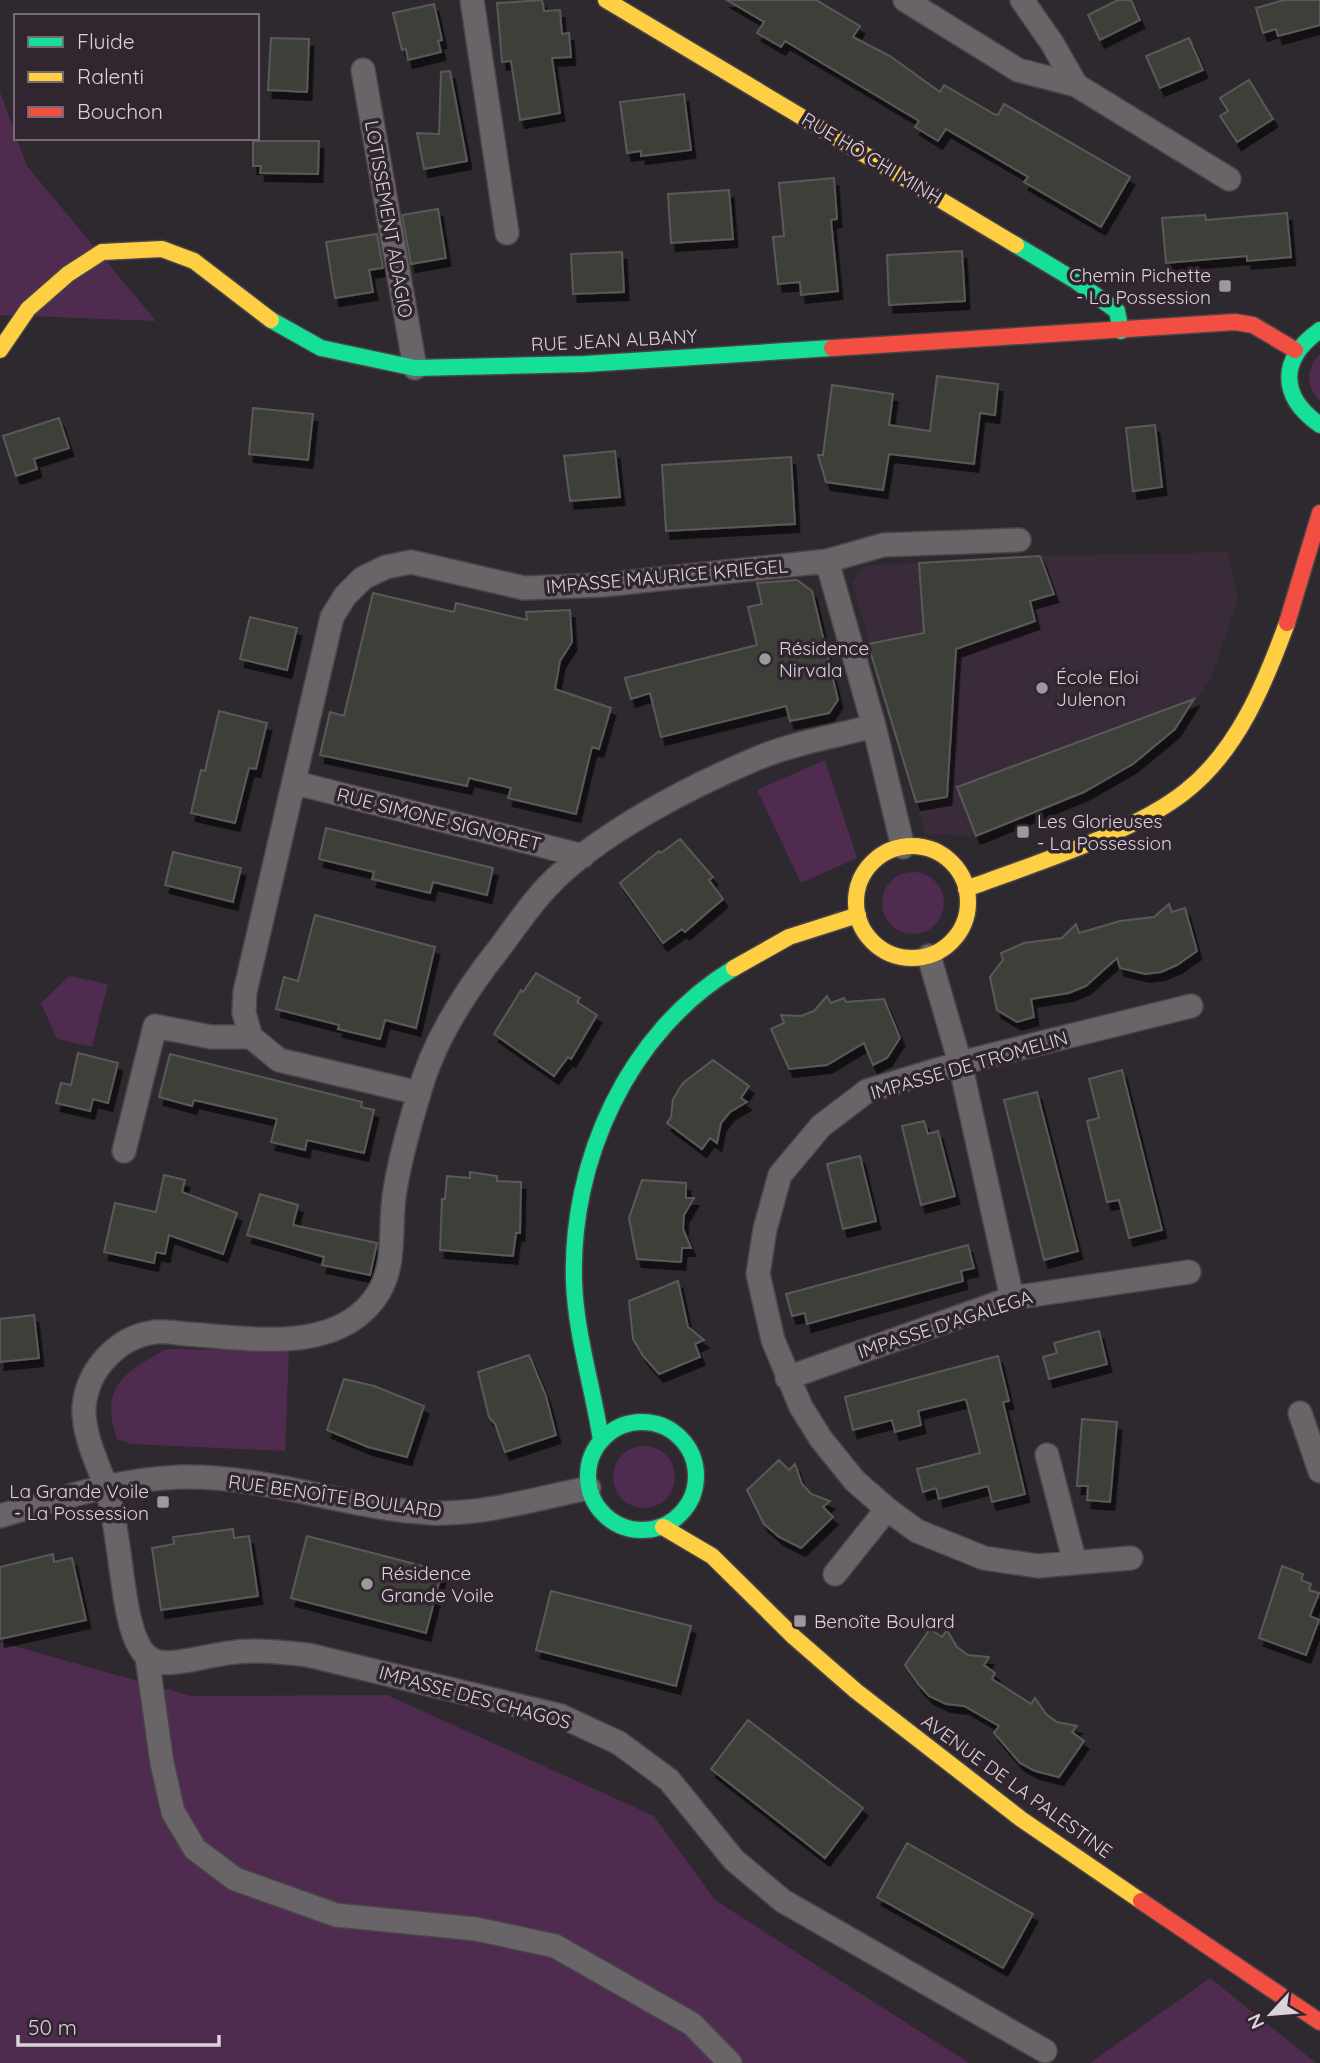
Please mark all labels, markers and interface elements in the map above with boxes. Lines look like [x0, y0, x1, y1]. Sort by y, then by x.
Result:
legend [14, 14, 259, 140]
text: Fluide [77, 28, 135, 54]
text: Ralenti [77, 63, 144, 89]
text: Bouchon [77, 98, 163, 124]
street label: RUE HÔ CHI MINH [797, 107, 947, 209]
street label: LOTISSEMENT ADAGIO [360, 118, 418, 320]
place label: Chemin Pichette - La Possession [1069, 263, 1211, 309]
marker: Chemin Pichette - La Possession [1217, 278, 1233, 294]
street label: RUE JEAN ALBANY [530, 324, 698, 356]
street label: IMPASSE MAURICE KRIEGEL [545, 553, 789, 599]
place label: Résidence Nirvala [779, 636, 869, 682]
marker: Résidence Nirvala [757, 651, 773, 667]
place label: École Eloi Julenon [1056, 665, 1139, 711]
marker: École Eloi Julenon [1034, 680, 1050, 696]
street label: RUE SIMONE SIGNORET [334, 782, 544, 856]
place label: Les Glorieuses - La Possession [1037, 809, 1172, 855]
marker: Les Glorieuses - La Possession [1015, 824, 1031, 840]
street label: IMPASSE DE TROMELIN [868, 1025, 1070, 1105]
street label: IMPASSE D'AGALEGA [855, 1284, 1035, 1364]
street label: RUE BENOÎTE BOULARD [227, 1469, 443, 1523]
place label: La Grande Voile - La Possession [9, 1479, 149, 1525]
marker: La Grande Voile - La Possession [155, 1494, 171, 1510]
place label: Résidence Grande Voile [381, 1561, 494, 1607]
marker: Résidence Grande Voile [359, 1576, 375, 1592]
place label: Benoîte Boulard [814, 1609, 955, 1633]
marker: Benoîte Boulard [792, 1613, 808, 1629]
street label: IMPASSE DES CHAGOS [376, 1660, 574, 1734]
street label: AVENUE DE LA PALESTINE [917, 1709, 1117, 1863]
north arrow [1236, 1979, 1306, 2049]
scale bar [18, 2004, 219, 2048]
text: N [1242, 2010, 1270, 2033]
text: 50 m [28, 2014, 77, 2040]

